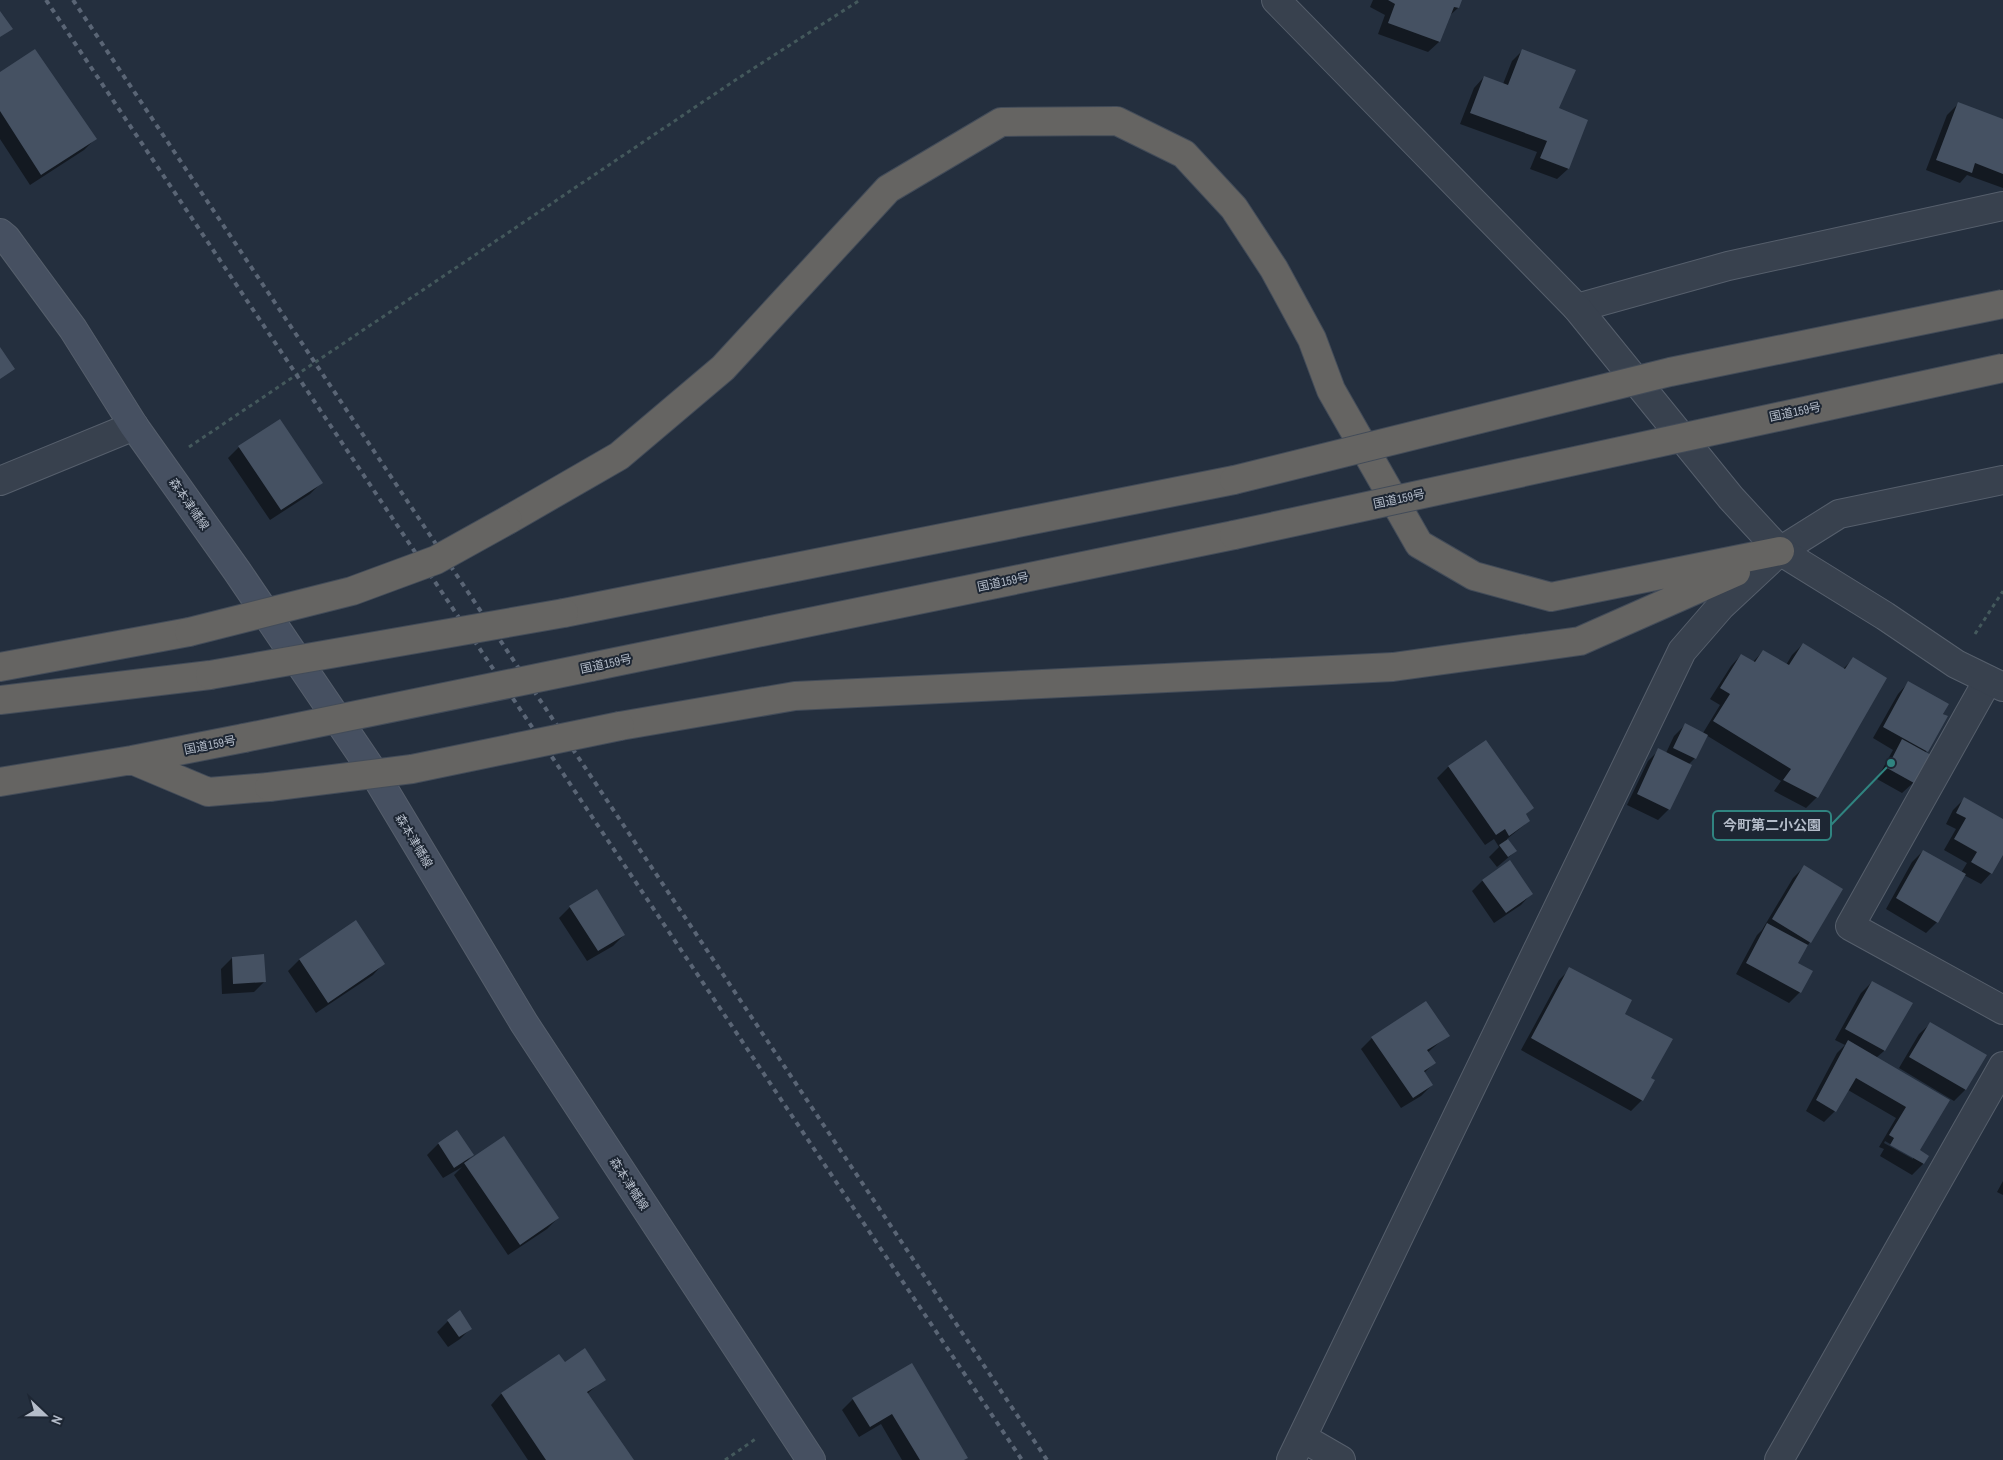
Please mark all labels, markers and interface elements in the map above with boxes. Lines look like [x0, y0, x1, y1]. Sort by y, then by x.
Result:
street label: 国道159号 [1768, 399, 1822, 425]
street label: 森本津幡線 [165, 475, 213, 533]
street label: 国道159号 [1372, 486, 1426, 512]
street label: 国道159号 [976, 569, 1030, 595]
street label: 国道159号 [579, 651, 633, 677]
street label: 国道159号 [183, 732, 237, 758]
street label: 森本津幡線 [392, 811, 436, 871]
callout: 今町第二小公園 [1713, 811, 1831, 840]
text: 今町第二小公園 [1723, 816, 1821, 834]
street label: 森本津幡線 [606, 1154, 652, 1214]
north arrow [20, 1390, 70, 1440]
text: N [47, 1413, 67, 1427]

